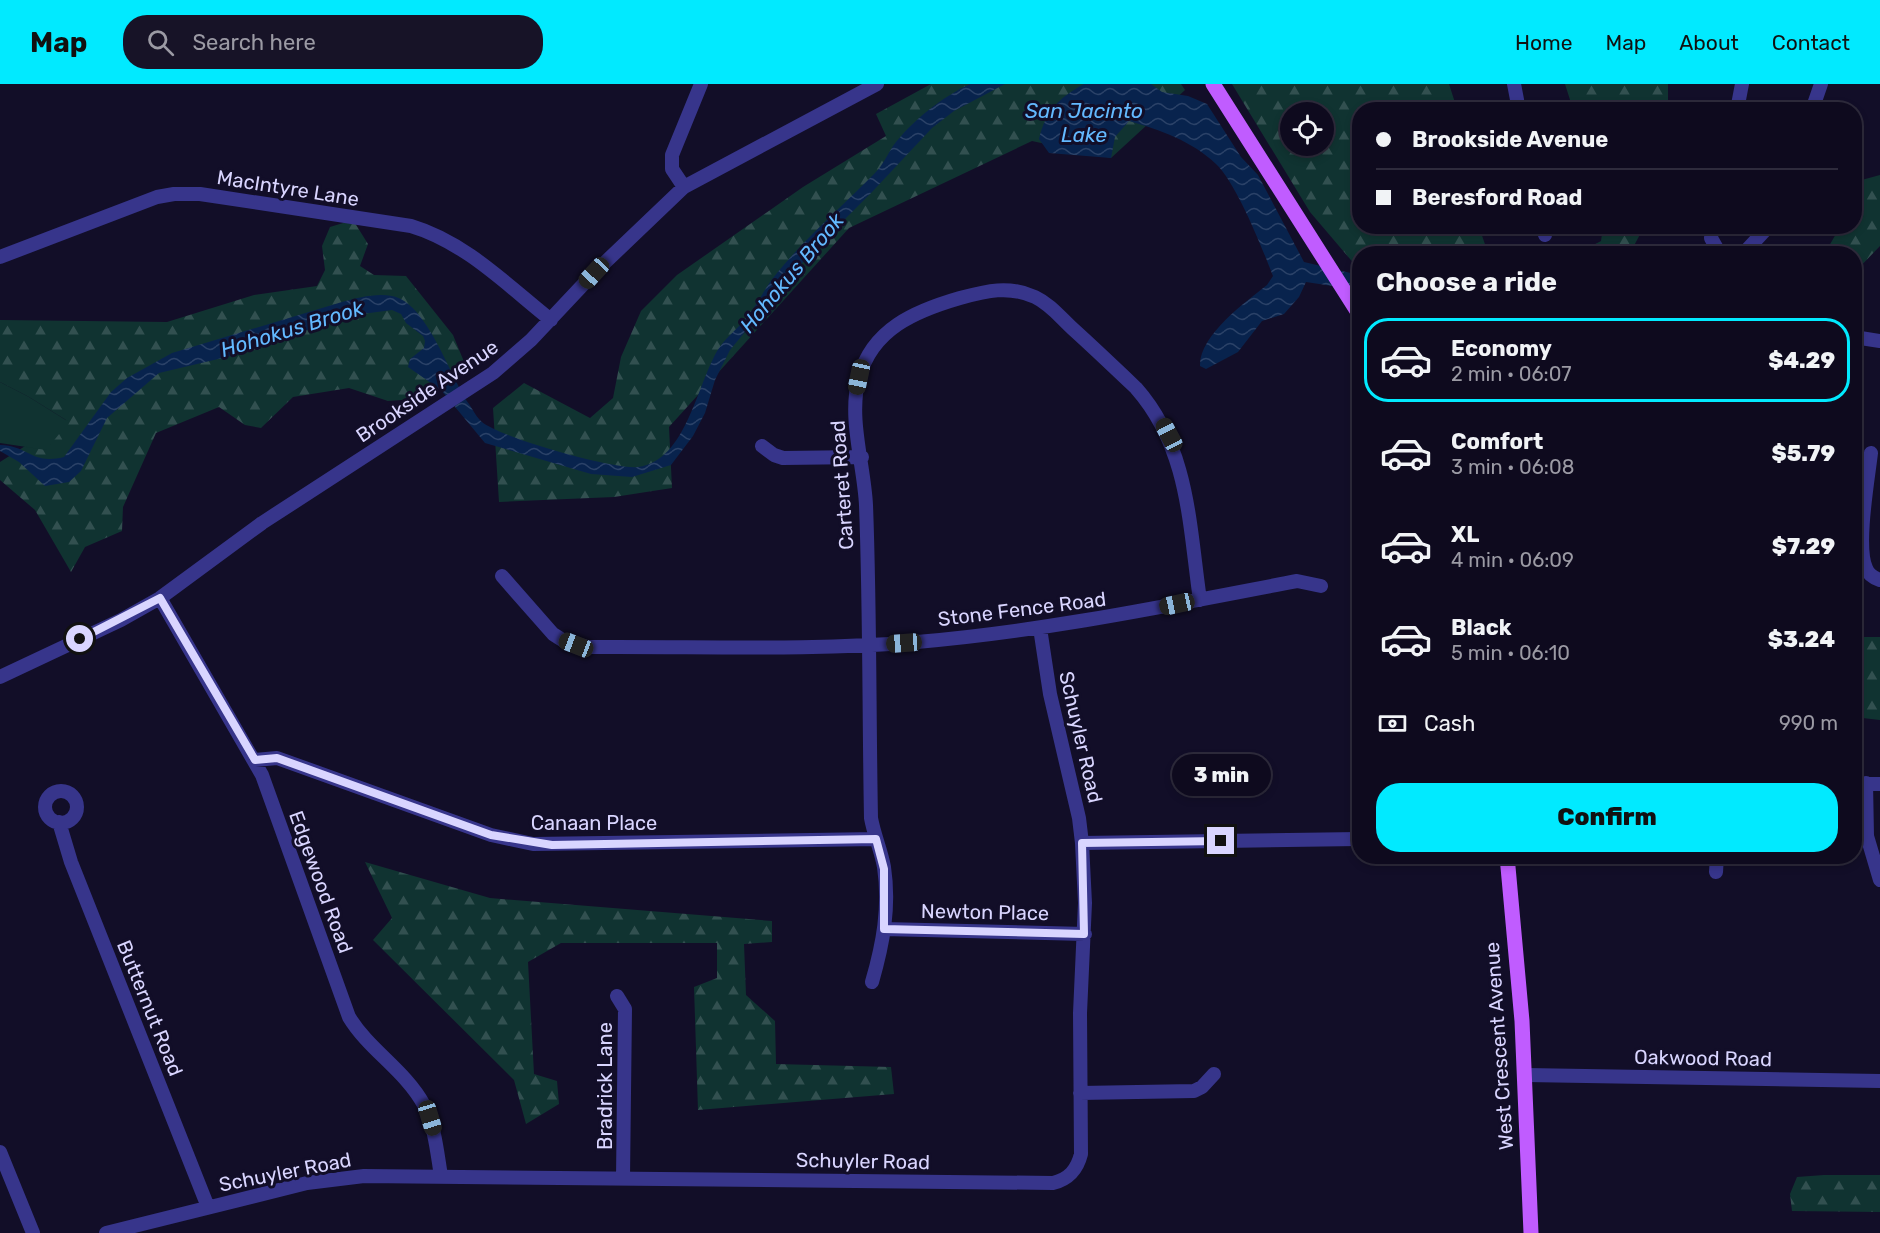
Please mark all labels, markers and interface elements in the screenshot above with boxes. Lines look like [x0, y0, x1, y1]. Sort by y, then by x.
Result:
search box [123, 15, 543, 69]
text: Map [30, 26, 87, 59]
icon: search [144, 26, 177, 59]
text: Search here [192, 29, 316, 56]
text: Home [1515, 30, 1572, 55]
text: Map [1605, 30, 1646, 55]
text: About [1679, 30, 1739, 55]
text: Contact [1772, 30, 1850, 55]
water label: San Jacinto Lake [1025, 98, 1143, 147]
map controls [1280, 102, 1334, 156]
button: locate [1280, 102, 1334, 156]
text: Brookside Avenue [1412, 126, 1608, 153]
street label: MacIntyre Lane [215, 165, 361, 211]
text: Beresford Road [1412, 184, 1582, 211]
water label: Hohokus Brook [734, 207, 850, 337]
car [575, 254, 613, 292]
text: Choose a ride [1376, 266, 1557, 298]
water label: Hohokus Brook [217, 295, 367, 362]
icon: car [1379, 333, 1433, 387]
street label: Brookside Avenue [351, 335, 503, 447]
text: Economy [1451, 335, 1552, 362]
text: $4.29 [1768, 347, 1835, 374]
car [846, 358, 872, 396]
text: 2 min · 06:07 [1451, 362, 1572, 386]
car [1153, 415, 1185, 455]
street label: Carteret Road [826, 420, 858, 550]
icon: car [1379, 426, 1433, 480]
text: Comfort [1451, 428, 1543, 455]
text: $5.79 [1772, 440, 1835, 467]
text: 3 min · 06:08 [1451, 455, 1574, 479]
icon: car [1379, 519, 1433, 573]
text: XL [1451, 521, 1479, 548]
text: $7.29 [1772, 533, 1835, 560]
text: 4 min · 06:09 [1451, 548, 1574, 572]
street label: Stone Fence Road [937, 587, 1107, 631]
car [1158, 591, 1196, 617]
icon: car [1379, 612, 1433, 666]
text: Black [1451, 614, 1512, 641]
route start [66, 625, 93, 652]
text: $3.24 [1768, 626, 1835, 653]
car [556, 630, 596, 660]
car [885, 633, 923, 653]
text: 5 min · 06:10 [1451, 641, 1570, 665]
street label: Schuyler Road [1054, 669, 1108, 805]
icon: cash [1376, 707, 1409, 740]
text: Cash [1424, 710, 1475, 737]
text: 990 m [1779, 711, 1838, 735]
callout: 3 min [1172, 754, 1270, 796]
text: 3 min [1194, 763, 1249, 787]
button: Confirm [1376, 783, 1838, 852]
street label: Edgewood Road [284, 808, 358, 956]
street label: Canaan Place [531, 811, 657, 835]
route end [1207, 827, 1234, 854]
street label: Newton Place [921, 899, 1049, 925]
street label: Butternut Road [112, 937, 188, 1079]
street label: West Crescent Avenue [1480, 941, 1518, 1151]
street label: Bradrick Lane [593, 1022, 617, 1150]
street label: Oakwood Road [1634, 1045, 1772, 1071]
car [416, 1098, 444, 1138]
street label: Schuyler Road [217, 1147, 353, 1197]
street label: Schuyler Road [796, 1148, 930, 1174]

